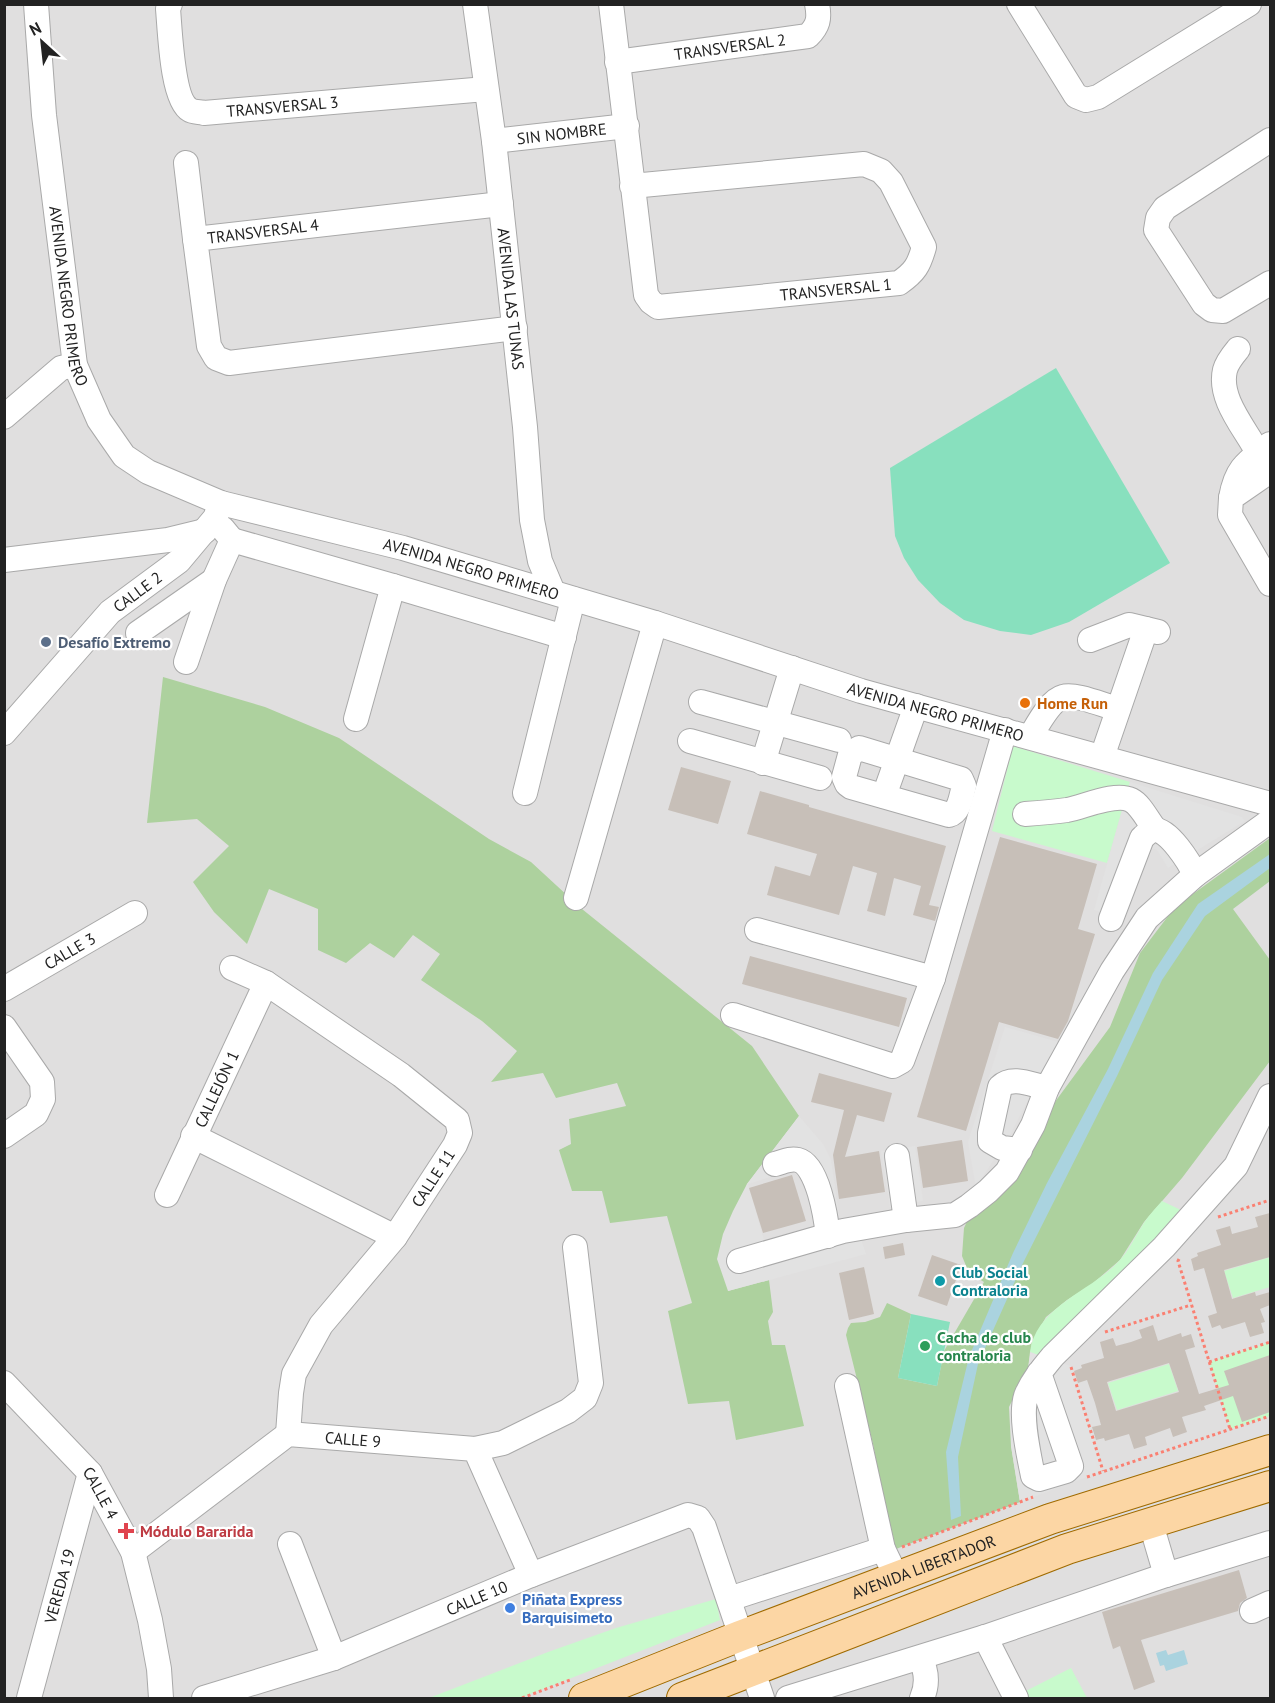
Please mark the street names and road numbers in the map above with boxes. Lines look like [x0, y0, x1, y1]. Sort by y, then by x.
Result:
street label: TRANSVERSAL 2 [673, 29, 787, 64]
street label: TRANSVERSAL 3 [226, 92, 339, 121]
street label: SIN NOMBRE [516, 118, 607, 148]
street label: AVENIDA NEGRO PRIMERO [45, 205, 93, 389]
street label: TRANSVERSAL 4 [206, 214, 320, 248]
street label: AVENIDA LAS TUNAS [493, 227, 529, 371]
street label: TRANSVERSAL 1 [779, 274, 893, 305]
street label: AVENIDA NEGRO PRIMERO [381, 534, 562, 604]
street label: CALLE 2 [109, 567, 166, 616]
street label: AVENIDA NEGRO PRIMERO [845, 677, 1026, 746]
street label: CALLE 3 [40, 928, 99, 974]
street label: CALLEJÓN 1 [190, 1047, 243, 1131]
street label: CALLE 11 [407, 1145, 459, 1211]
street label: CALLE 9 [324, 1427, 382, 1451]
street label: CALLE 4 [79, 1462, 123, 1522]
street label: AVENIDA LIBERTADOR [849, 1530, 998, 1603]
street label: VEREDA 19 [39, 1547, 79, 1626]
street label: CALLE 10 [443, 1576, 511, 1620]

